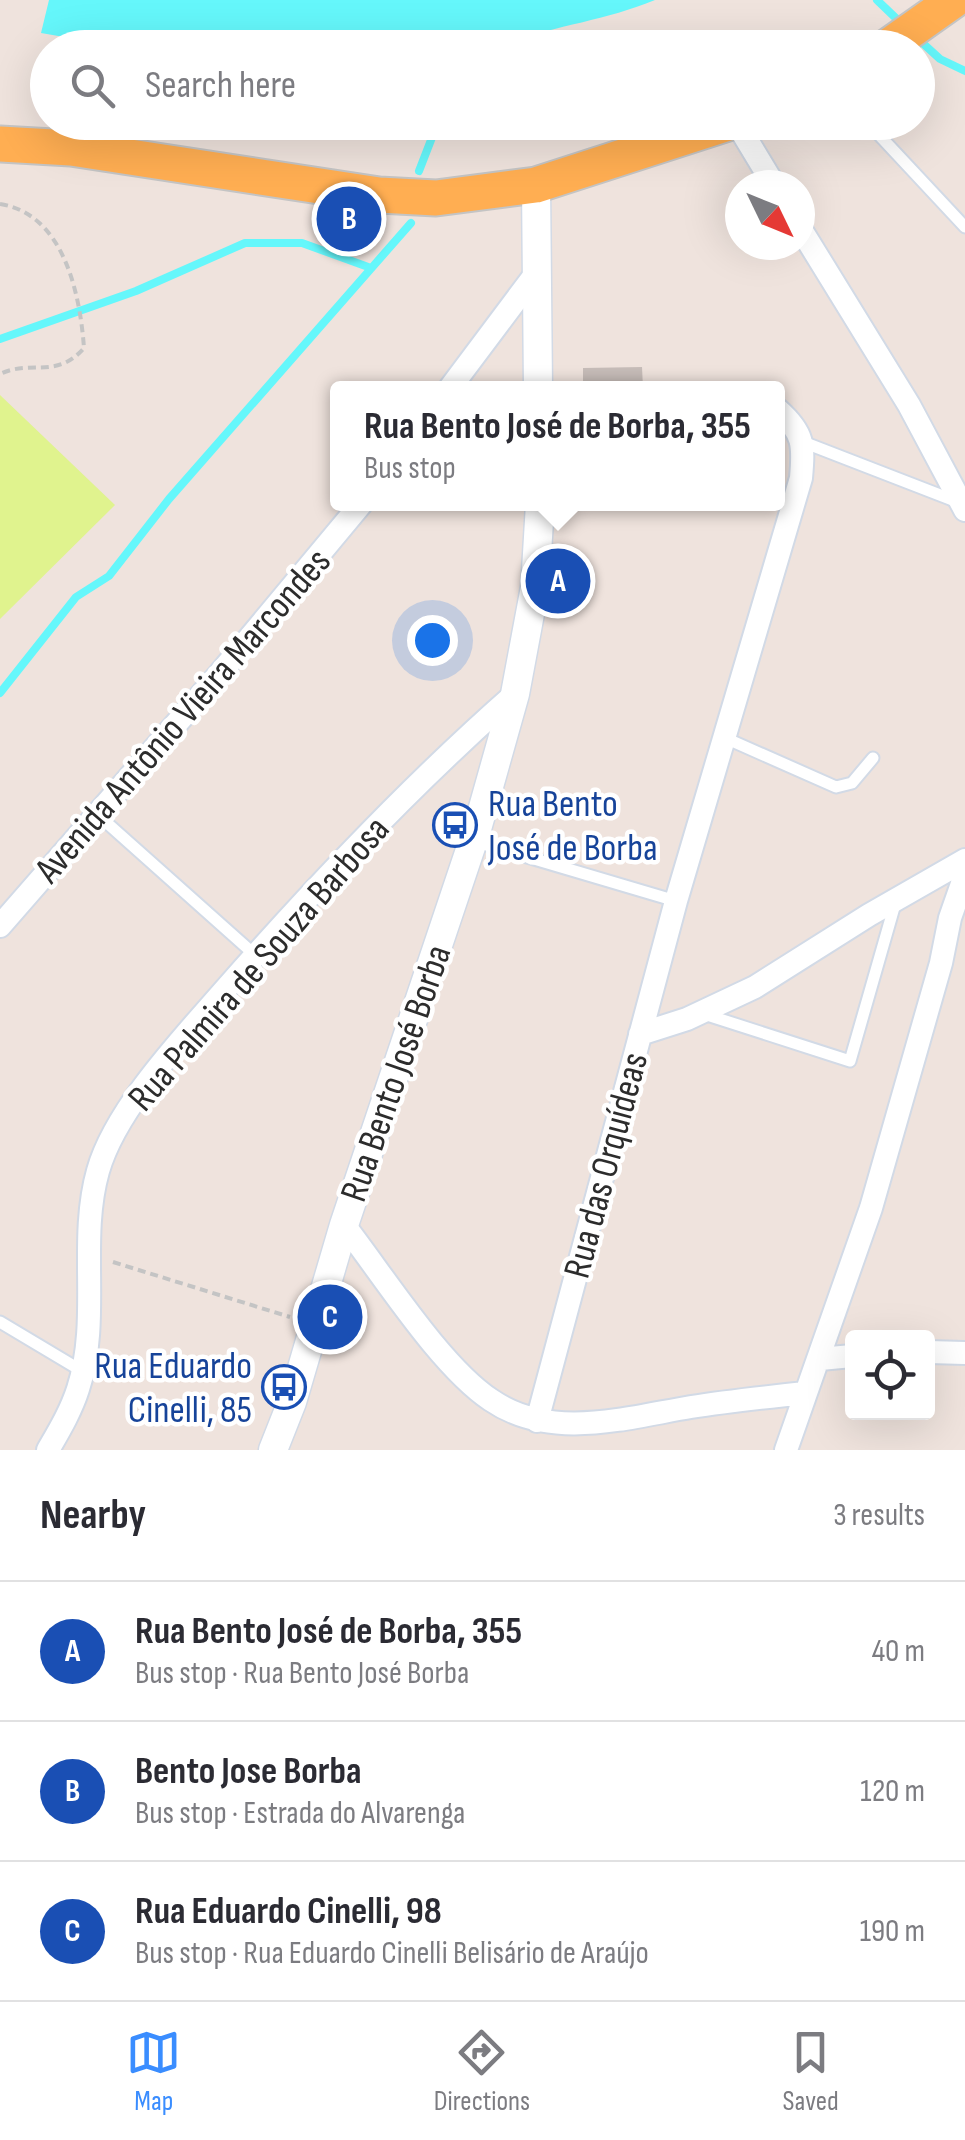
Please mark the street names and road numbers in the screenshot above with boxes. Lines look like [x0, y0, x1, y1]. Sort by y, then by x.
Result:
street label: Avenida Antônio Vieira Marcondes [25, 540, 340, 893]
street label: Rua Palmira de Souza Barbosa [119, 808, 399, 1120]
street label: Rua Bento José Borba [331, 939, 461, 1208]
street label: Rua das Orquídeas [555, 1048, 658, 1283]

